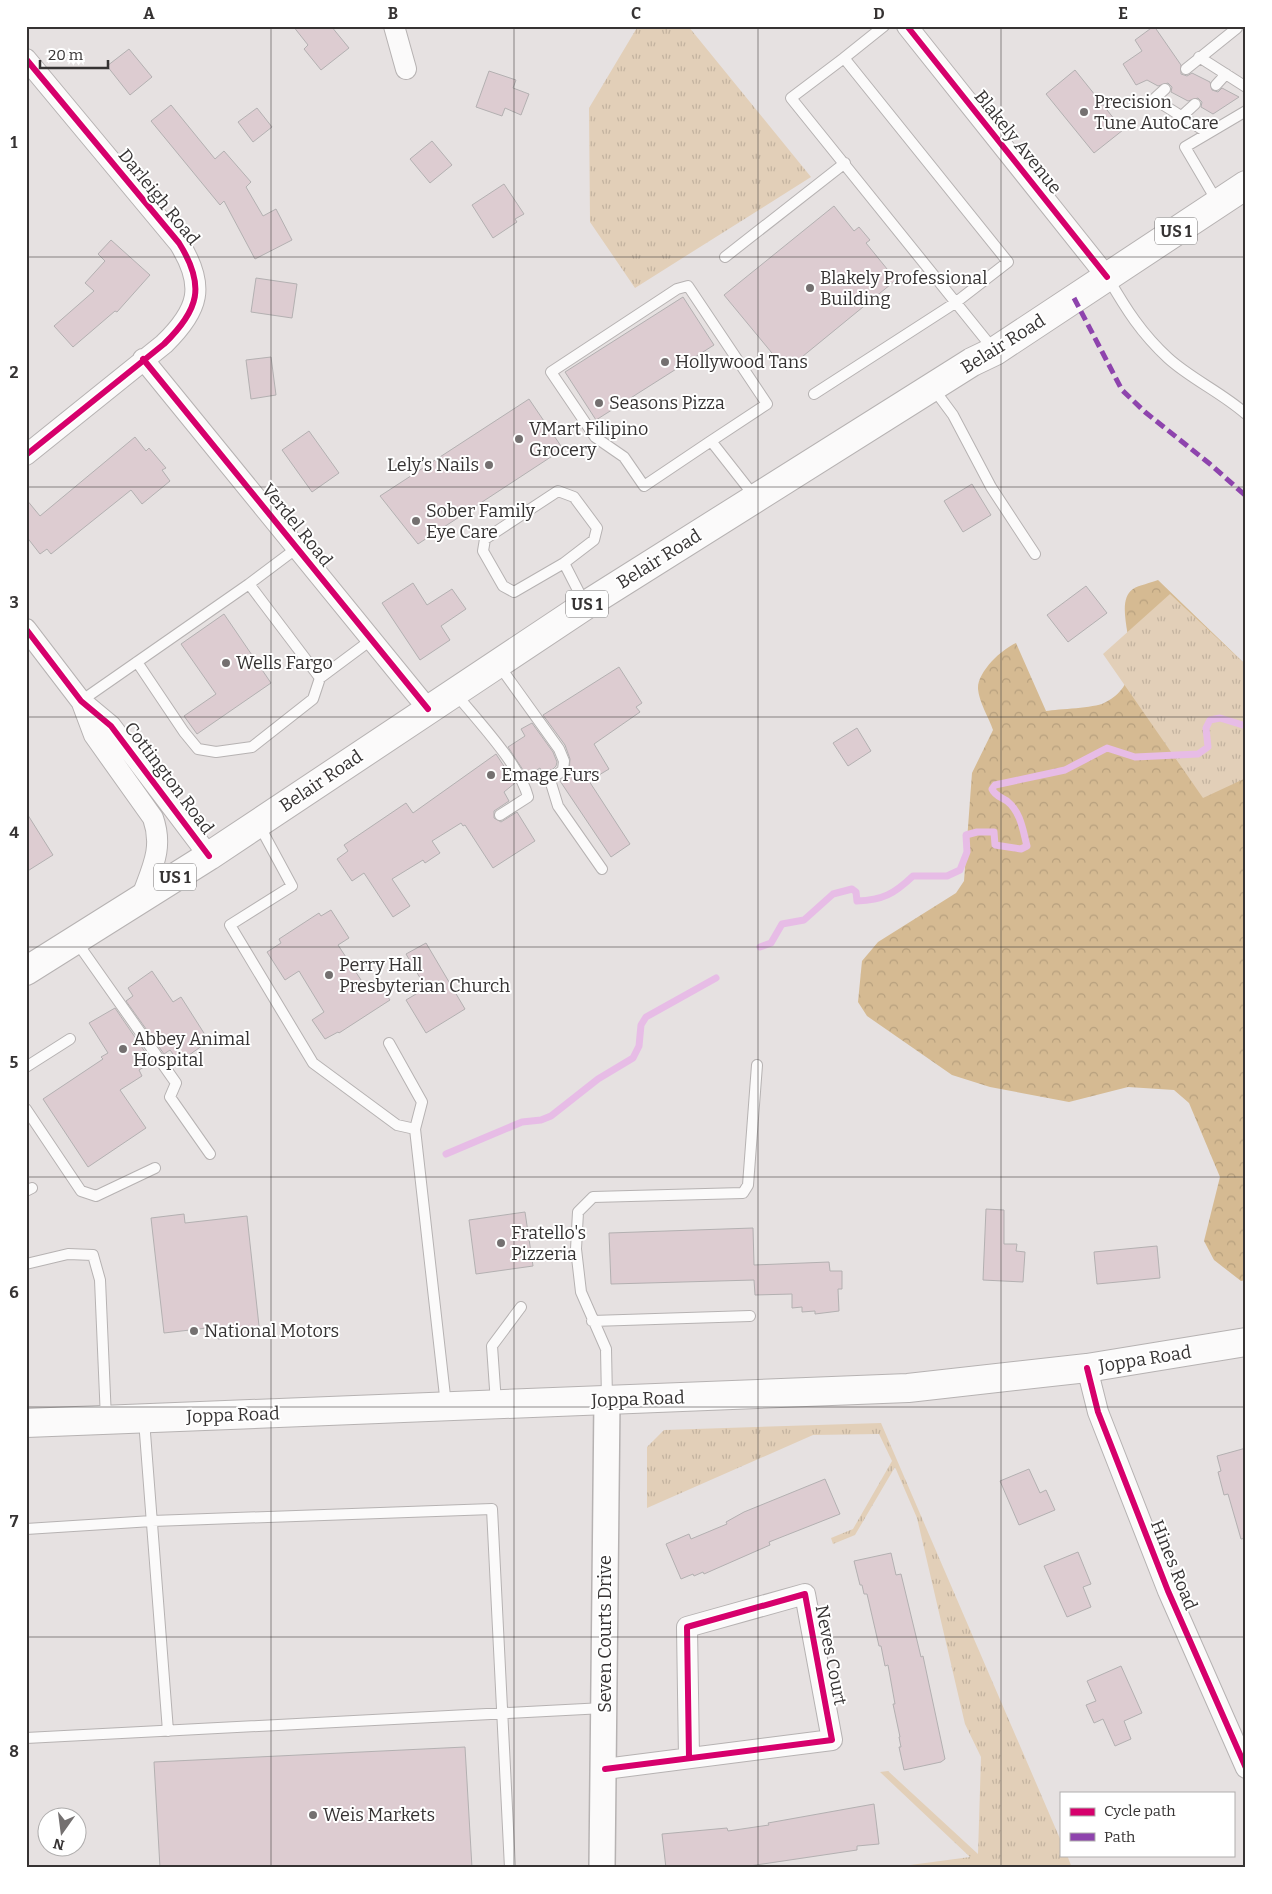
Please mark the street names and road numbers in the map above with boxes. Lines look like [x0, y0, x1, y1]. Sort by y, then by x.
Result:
street label: Blakely Avenue [970, 86, 1066, 198]
street label: Darleigh Road [114, 144, 205, 250]
road number: US 1 [1155, 218, 1197, 245]
street label: Belair Road [957, 309, 1050, 379]
street label: Verdel Road [257, 479, 337, 571]
street label: Belair Road [613, 524, 706, 594]
road number: US 1 [566, 590, 608, 618]
street label: Cottington Road [120, 717, 219, 839]
street label: Belair Road [275, 745, 367, 817]
road number: US 1 [154, 864, 196, 890]
street label: Joppa Road [1096, 1341, 1193, 1377]
street label: Joppa Road [590, 1386, 685, 1412]
street label: Joppa Road [185, 1402, 280, 1428]
street label: Hines Road [1146, 1517, 1202, 1614]
street label: Seven Courts Drive [594, 1555, 616, 1713]
street label: Neves Court [810, 1603, 852, 1708]

